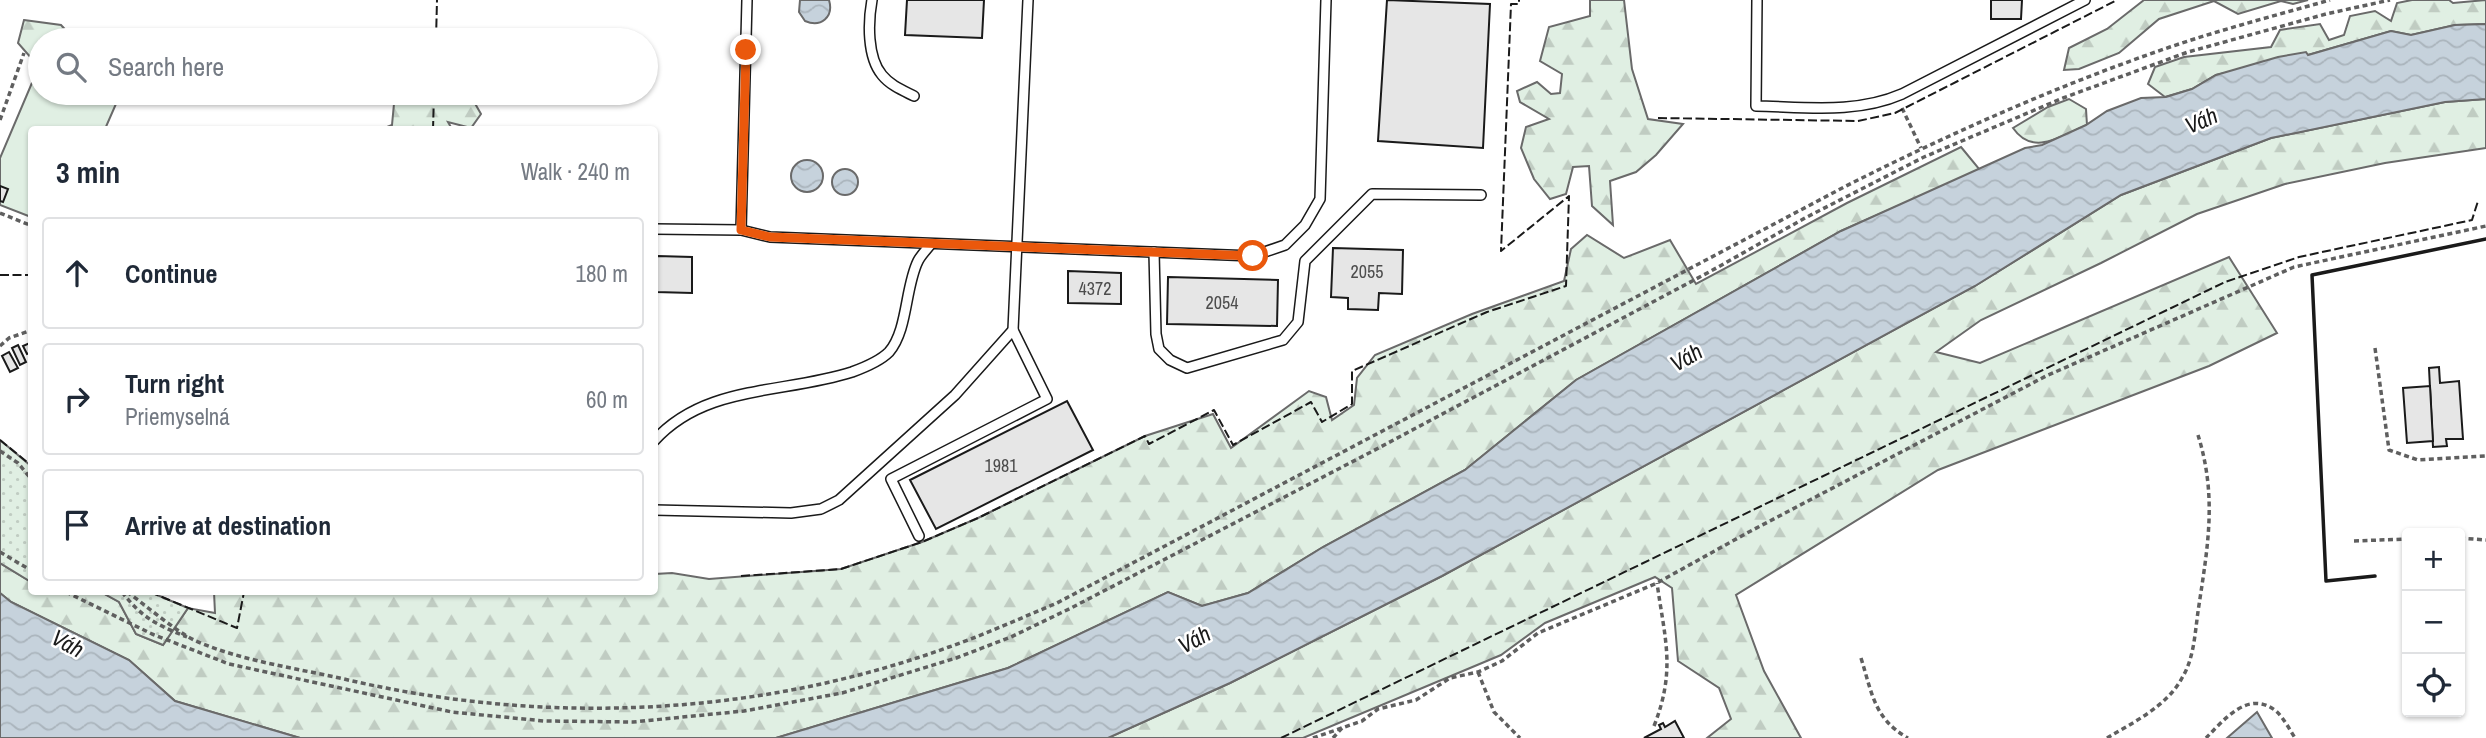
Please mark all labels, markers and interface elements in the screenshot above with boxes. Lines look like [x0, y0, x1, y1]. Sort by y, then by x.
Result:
search box [28, 28, 658, 105]
route end [730, 34, 761, 65]
icon: search [52, 48, 90, 86]
text: Search here [108, 49, 224, 84]
water label: Váh [2180, 99, 2222, 141]
text: 3 min [56, 152, 120, 192]
text: Walk · 240 m [521, 156, 630, 187]
route start [1237, 240, 1268, 271]
icon: ahead [58, 254, 96, 292]
text: Continue [125, 256, 217, 291]
text: 180 m [576, 258, 628, 289]
house number: 2055 [1351, 259, 1383, 284]
house number: 4372 [1079, 276, 1111, 301]
house number: 2054 [1206, 290, 1238, 315]
water label: Váh [1664, 335, 1708, 379]
text: Turn right [125, 366, 224, 401]
icon: right [58, 380, 96, 418]
text: 60 m [586, 384, 628, 415]
text: Priemyselná [125, 401, 230, 432]
house number: 1981 [985, 453, 1018, 478]
icon: arrive [58, 506, 96, 544]
text: Arrive at destination [125, 508, 331, 543]
map controls [2402, 528, 2465, 717]
button: + [2402, 528, 2465, 591]
button: − [2402, 591, 2465, 654]
water label: Váh [1172, 618, 1216, 660]
water label: Váh [46, 622, 90, 664]
button: locate [2402, 654, 2465, 717]

